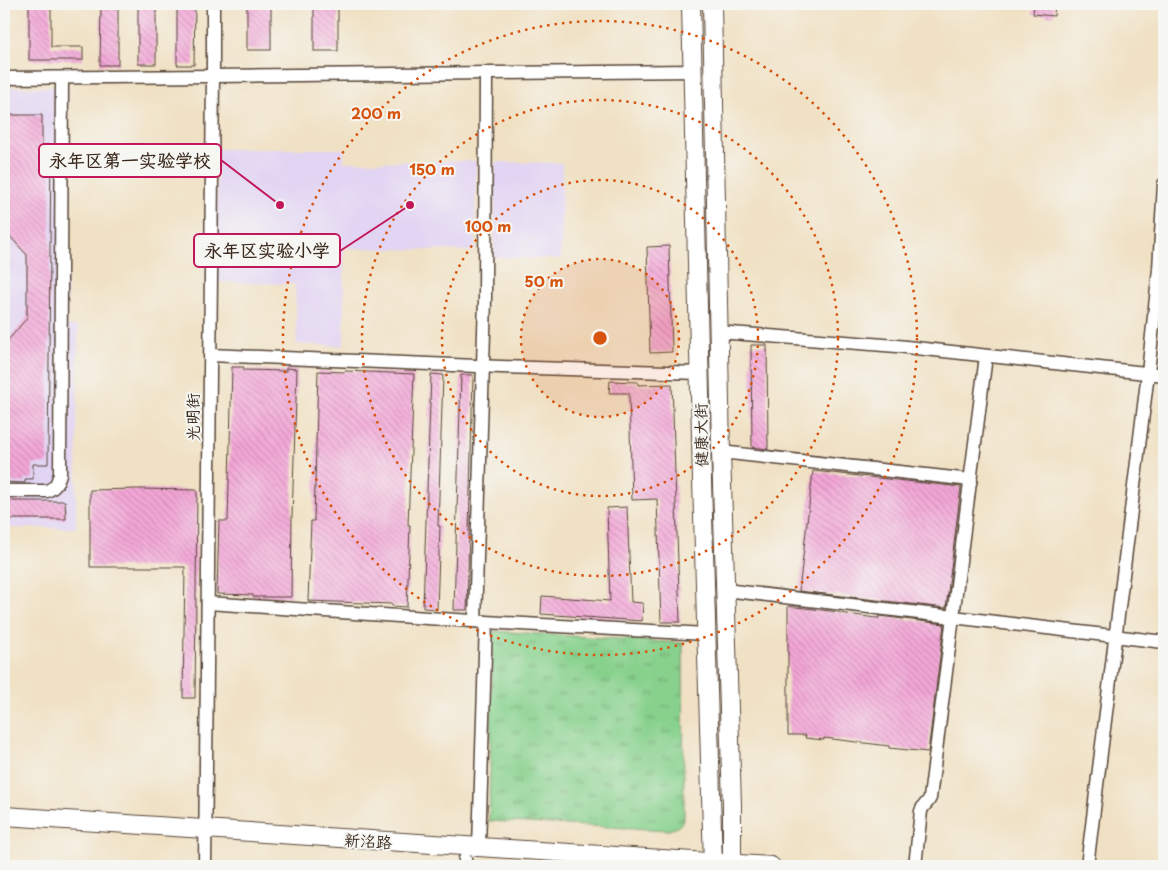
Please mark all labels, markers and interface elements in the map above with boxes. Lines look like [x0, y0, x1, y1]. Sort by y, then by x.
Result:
text: 200 m [351, 101, 401, 124]
callout: 永年区第一实验学校 [39, 144, 221, 177]
text: 永年区第一实验学校 [49, 146, 211, 173]
text: 150 m [409, 157, 455, 180]
text: 100 m [465, 214, 511, 237]
callout: 永年区实验小学 [194, 234, 340, 267]
text: 永年区实验小学 [204, 236, 330, 263]
text: 50 m [525, 269, 563, 292]
centre of rings [591, 329, 609, 347]
street label: 光明街 [180, 393, 204, 441]
street label: 健康大街 [687, 403, 713, 467]
street label: 新洺路 [343, 827, 393, 853]

